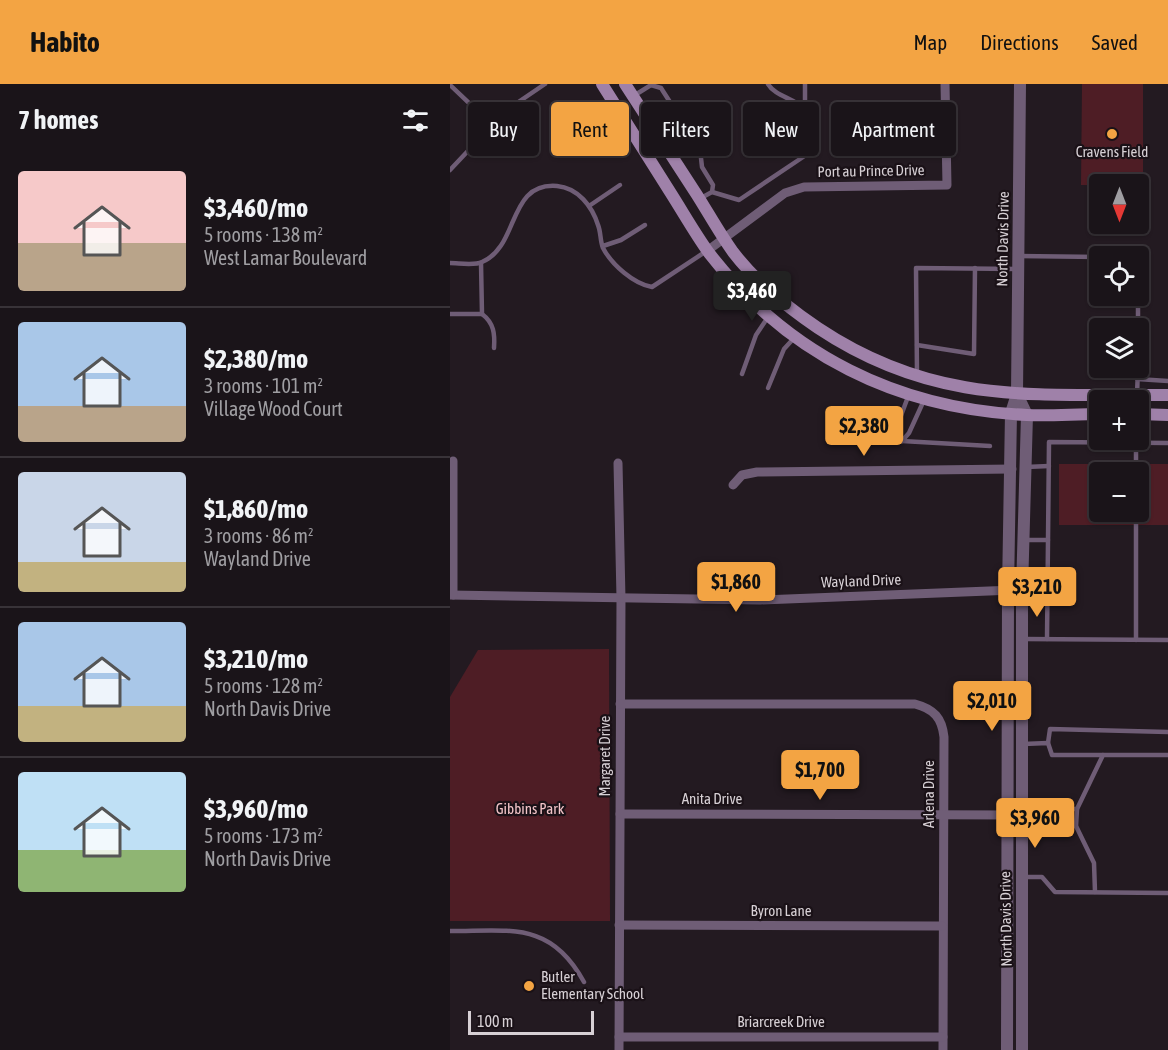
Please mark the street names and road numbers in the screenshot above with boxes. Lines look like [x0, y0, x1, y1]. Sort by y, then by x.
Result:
street label: Port au Prince Drive [817, 161, 925, 180]
street label: North Davis Drive [993, 191, 1012, 287]
street label: Wayland Drive [821, 571, 901, 590]
street label: Margaret Drive [596, 715, 613, 796]
street label: Arlena Drive [920, 760, 937, 828]
street label: Anita Drive [682, 790, 742, 807]
street label: North Davis Drive [996, 871, 1015, 967]
street label: Byron Lane [751, 902, 812, 919]
street label: Briarcreek Drive [737, 1013, 825, 1030]

